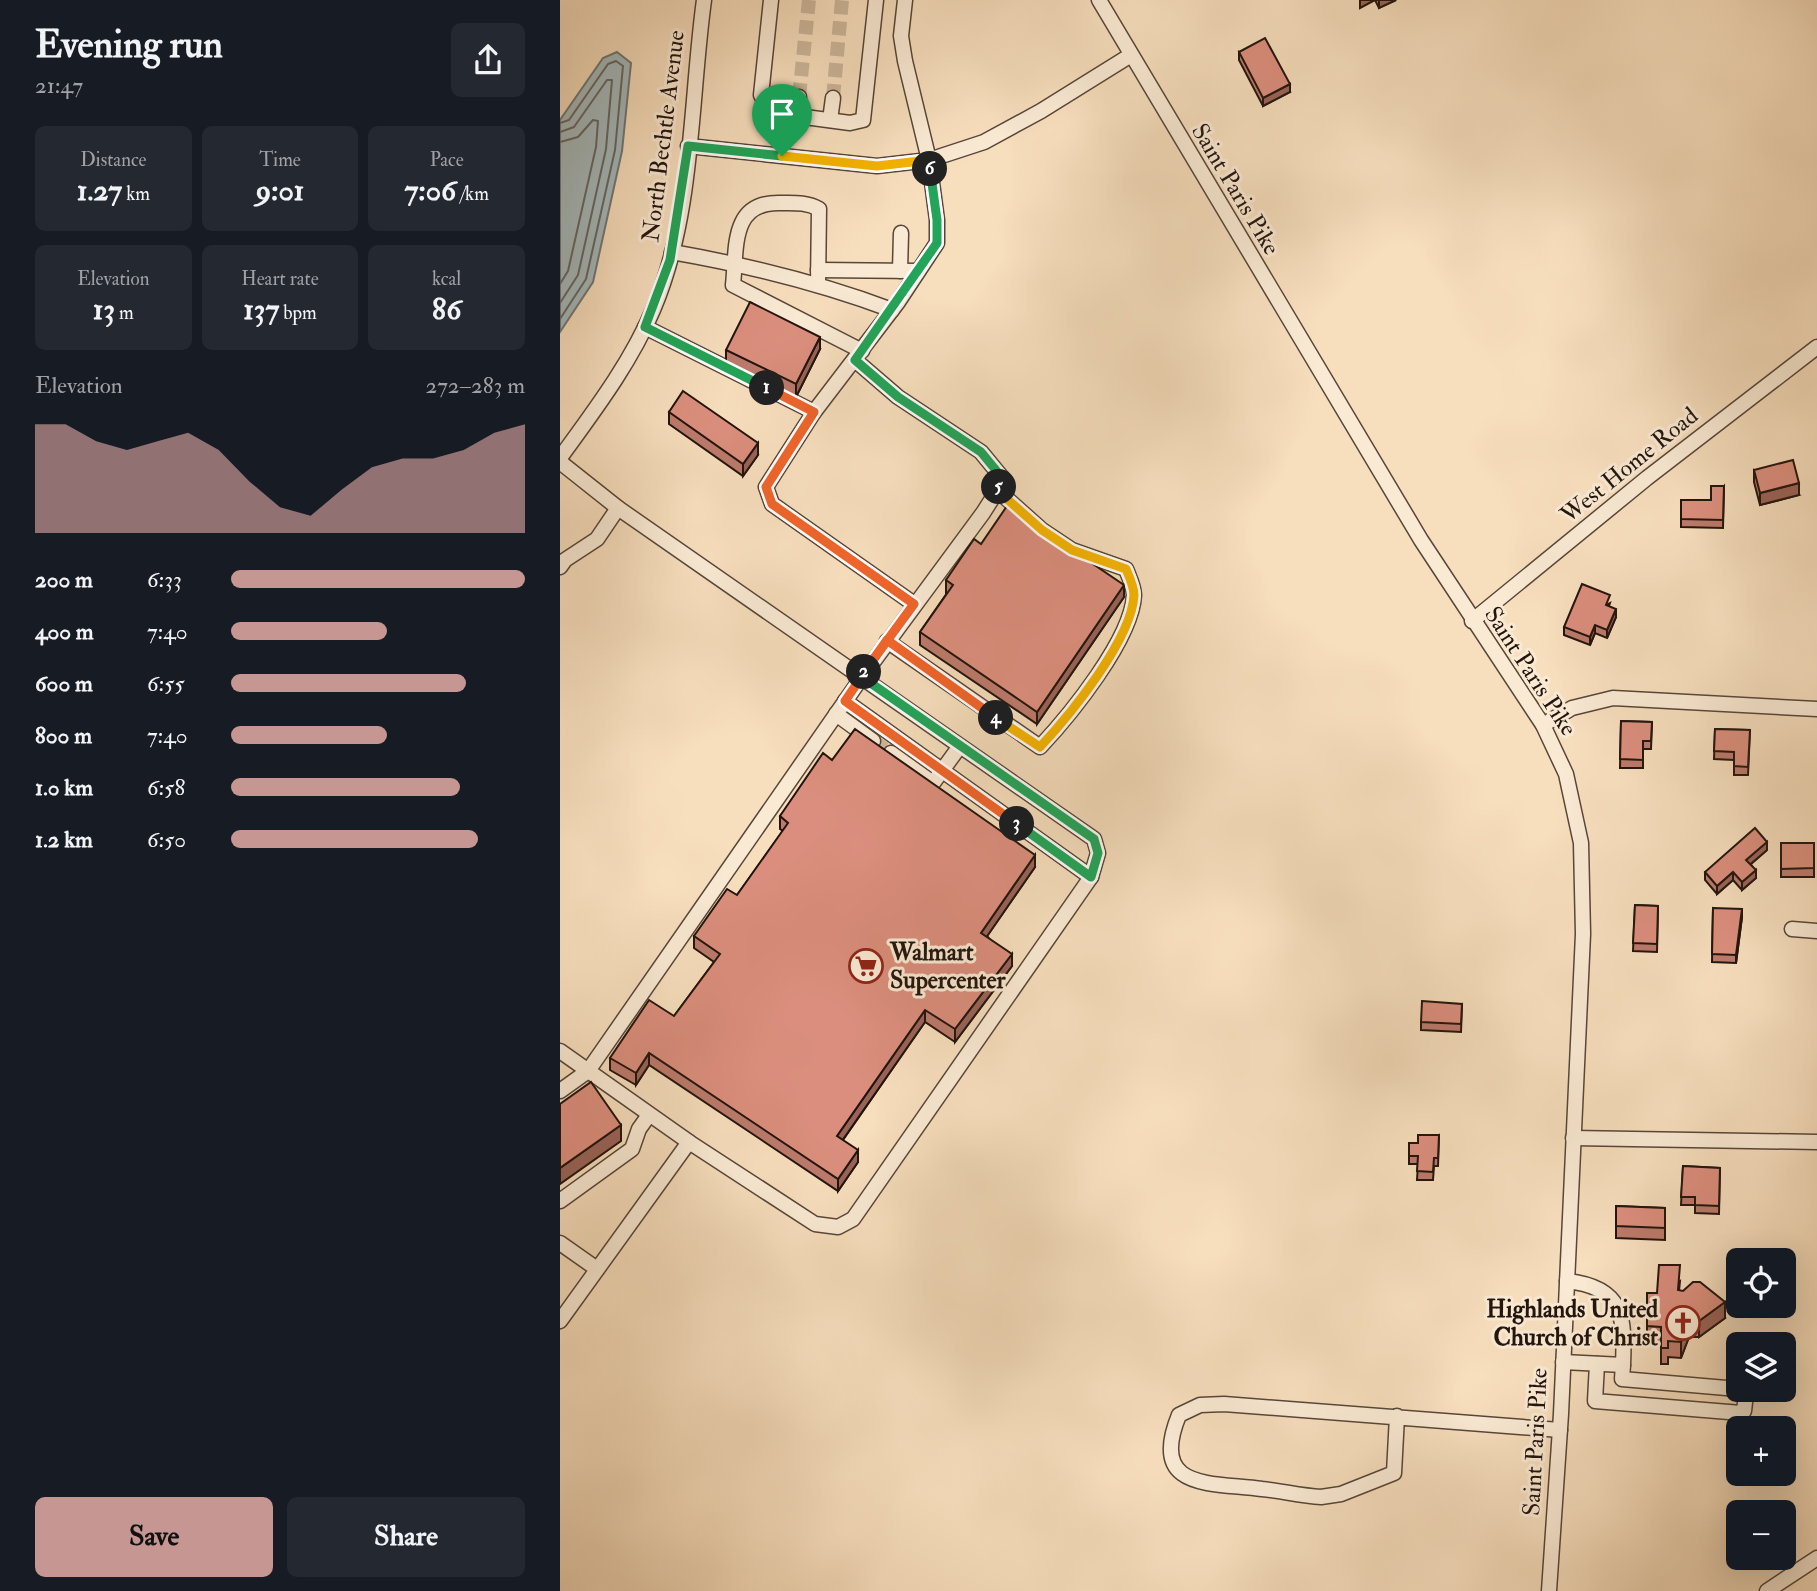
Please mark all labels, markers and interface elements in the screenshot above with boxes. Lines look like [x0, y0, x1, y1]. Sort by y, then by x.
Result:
text: Evening run [35, 21, 223, 69]
button: share [451, 23, 525, 97]
street label: North Bechtle Avenue [635, 28, 692, 244]
text: 21:47 [35, 71, 83, 100]
pin [752, 84, 812, 156]
icon: arrive [763, 95, 801, 133]
street label: Saint Paris Pike [1184, 118, 1287, 261]
text: Distance [80, 148, 147, 172]
text: Time [259, 148, 301, 172]
text: Pace [430, 148, 464, 172]
pin: 6 [912, 152, 948, 186]
text: 6 [925, 156, 934, 180]
text: 1.27 [77, 172, 122, 209]
text: 9:01 [256, 172, 304, 209]
text: 7:06 [404, 172, 456, 209]
text: km [122, 182, 150, 206]
text: /km [456, 182, 489, 206]
text: Elevation [77, 267, 150, 291]
text: Heart rate [241, 267, 319, 291]
text: kcal [432, 267, 461, 291]
text: 13 [93, 291, 115, 328]
text: 137 [243, 291, 279, 328]
text: 86 [432, 291, 461, 328]
text: m [115, 301, 134, 325]
text: bpm [279, 301, 317, 325]
pin: 1 [750, 370, 784, 406]
text: Elevation [35, 371, 123, 400]
text: 272–283 m [426, 371, 525, 400]
text: 1 [763, 375, 770, 399]
street label: West Home Road [1553, 400, 1705, 531]
pin: 5 [982, 470, 1017, 504]
text: 5 [994, 474, 1003, 498]
text: 200 m [35, 565, 93, 594]
text: 6:33 [147, 565, 182, 594]
street label: Saint Paris Pike [1477, 601, 1584, 742]
text: 400 m [35, 617, 94, 646]
text: 7:40 [147, 617, 187, 646]
pin: 2 [846, 654, 882, 690]
text: 2 [859, 659, 868, 683]
text: 600 m [35, 669, 93, 698]
text: 6:55 [147, 669, 185, 698]
pin: 4 [978, 700, 1013, 736]
text: 4 [990, 705, 1001, 729]
text: 800 m [35, 721, 92, 750]
text: 7:40 [147, 721, 187, 750]
text: 1.0 km [35, 773, 93, 802]
text: 6:58 [147, 773, 185, 802]
pin: 3 [1000, 806, 1035, 842]
text: 3 [1013, 811, 1020, 835]
text: 1.2 km [35, 825, 93, 854]
text: 6:50 [147, 825, 186, 854]
place label: Walmart Supercenter [889, 937, 1006, 996]
supermarket icon: Walmart Supercenter [847, 947, 885, 985]
map controls [1726, 1248, 1796, 1570]
button: locate [1726, 1248, 1796, 1318]
place label: Highlands United Church of Christ [1486, 1294, 1658, 1353]
church icon: Highlands United Church of Christ [1664, 1304, 1702, 1342]
button: layers [1726, 1332, 1796, 1402]
street label: Saint Paris Pike [1516, 1367, 1555, 1517]
button: + [1726, 1416, 1796, 1486]
button: Save [35, 1497, 273, 1577]
button: Share [287, 1497, 525, 1577]
button: − [1726, 1500, 1796, 1570]

